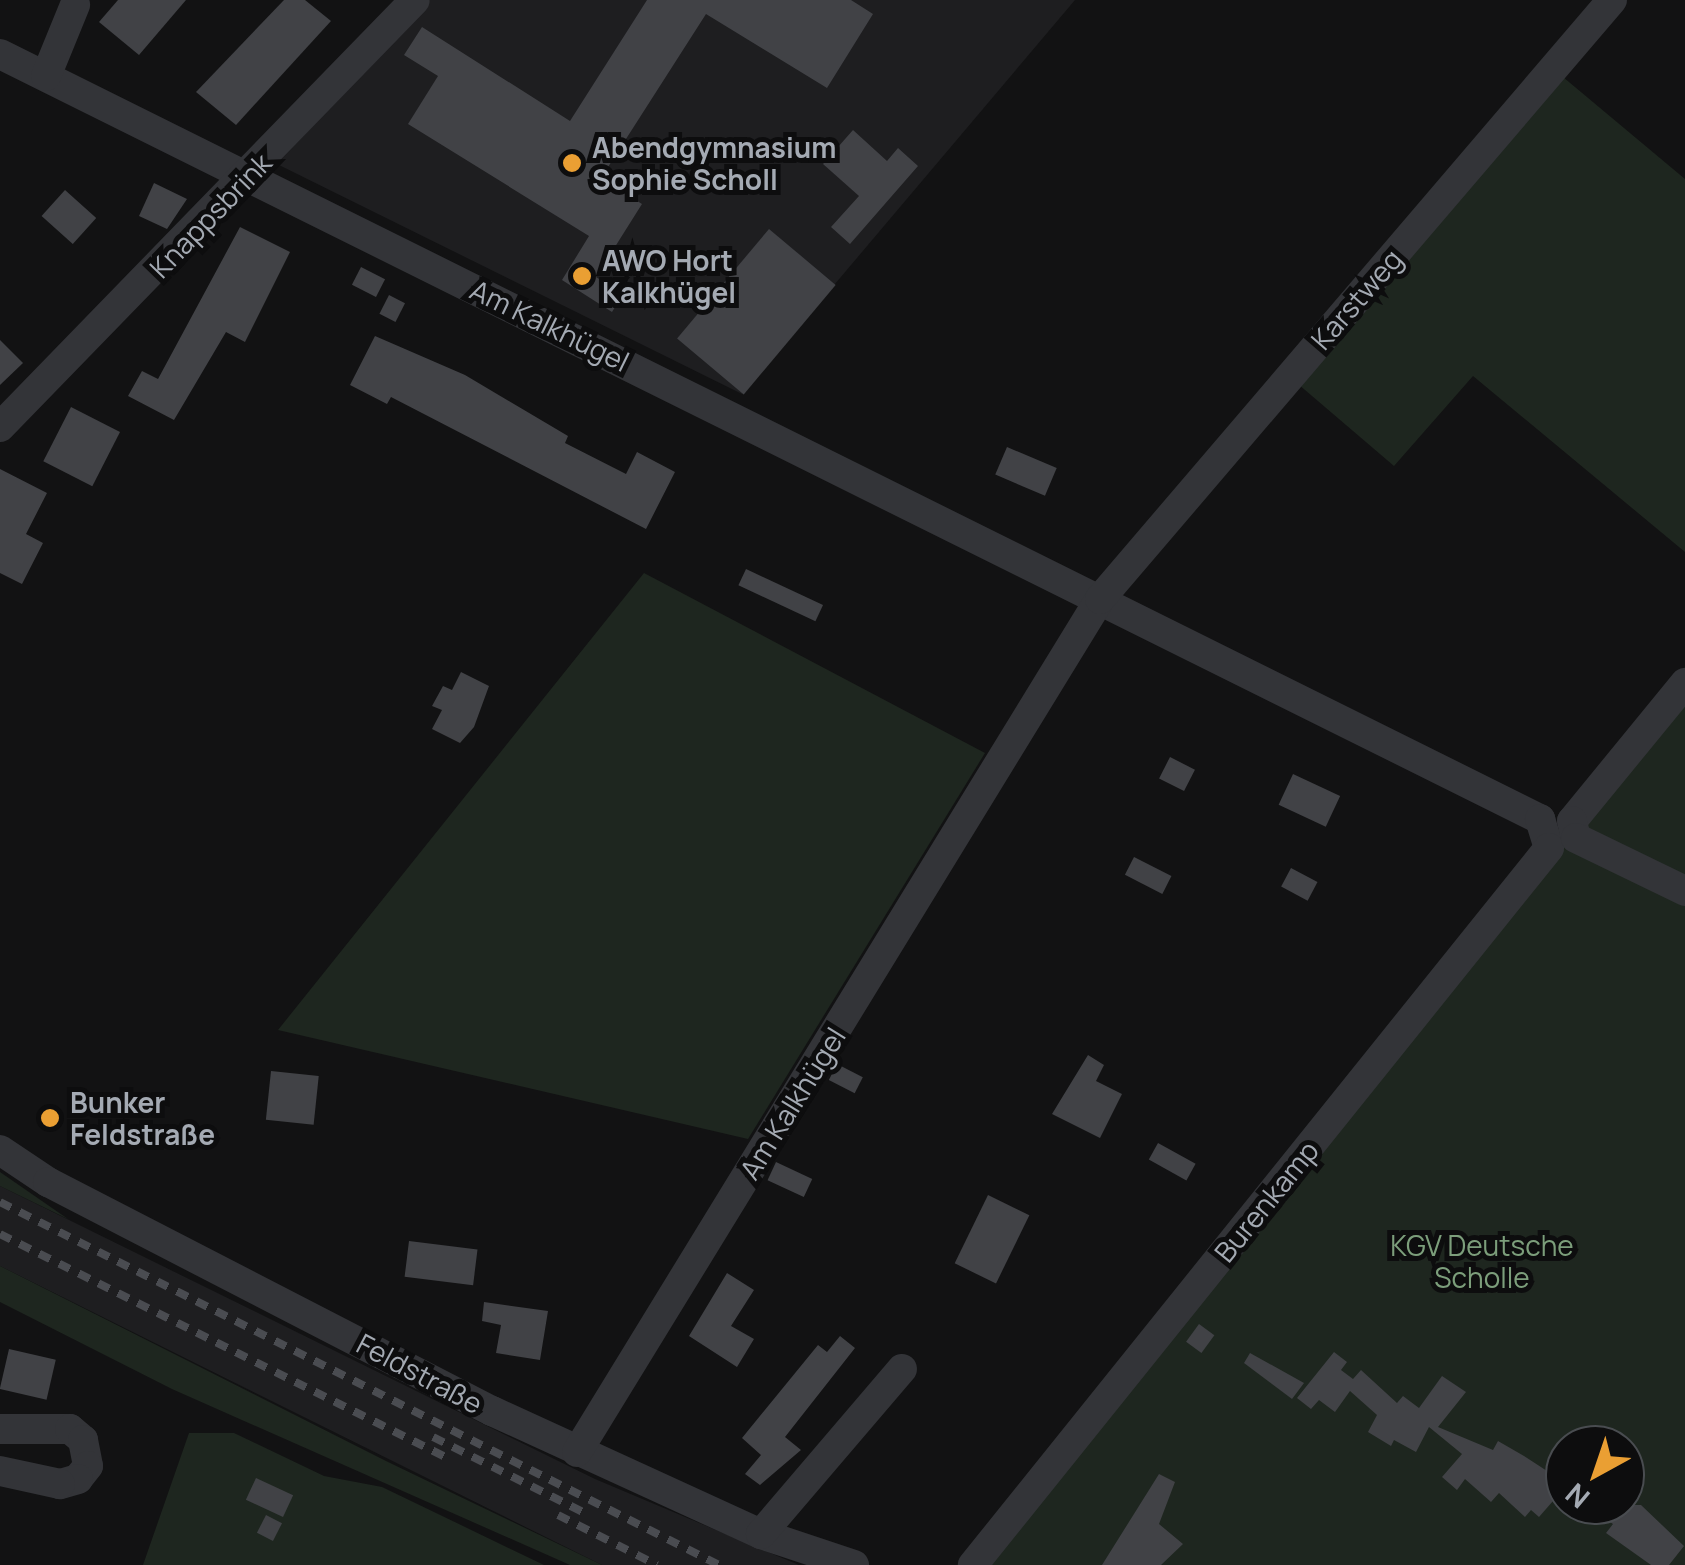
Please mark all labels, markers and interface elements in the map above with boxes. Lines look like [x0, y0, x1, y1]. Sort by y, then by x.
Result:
place label: Abendgymnasium Sophie Scholl [592, 130, 836, 196]
street label: Knappsbrink [142, 146, 278, 284]
marker: Abendgymnasium Sophie Scholl [561, 152, 583, 174]
street label: Karstweg [1303, 242, 1409, 356]
place label: AWO Hort Kalkhügel [602, 243, 736, 309]
marker: AWO Hort Kalkhügel [571, 265, 593, 287]
street label: Am Kalkhügel [465, 272, 635, 378]
street label: Am Kalkhügel [732, 1021, 852, 1185]
place label: Bunker Feldstraße [70, 1085, 215, 1151]
marker: Bunker Feldstraße [39, 1107, 61, 1129]
street label: Burenkamp [1207, 1134, 1325, 1268]
park label: KGV Deutsche Scholle [1390, 1228, 1574, 1294]
street label: Feldstraße [351, 1326, 489, 1420]
north arrow [1545, 1425, 1645, 1525]
text: N [1557, 1475, 1597, 1517]

